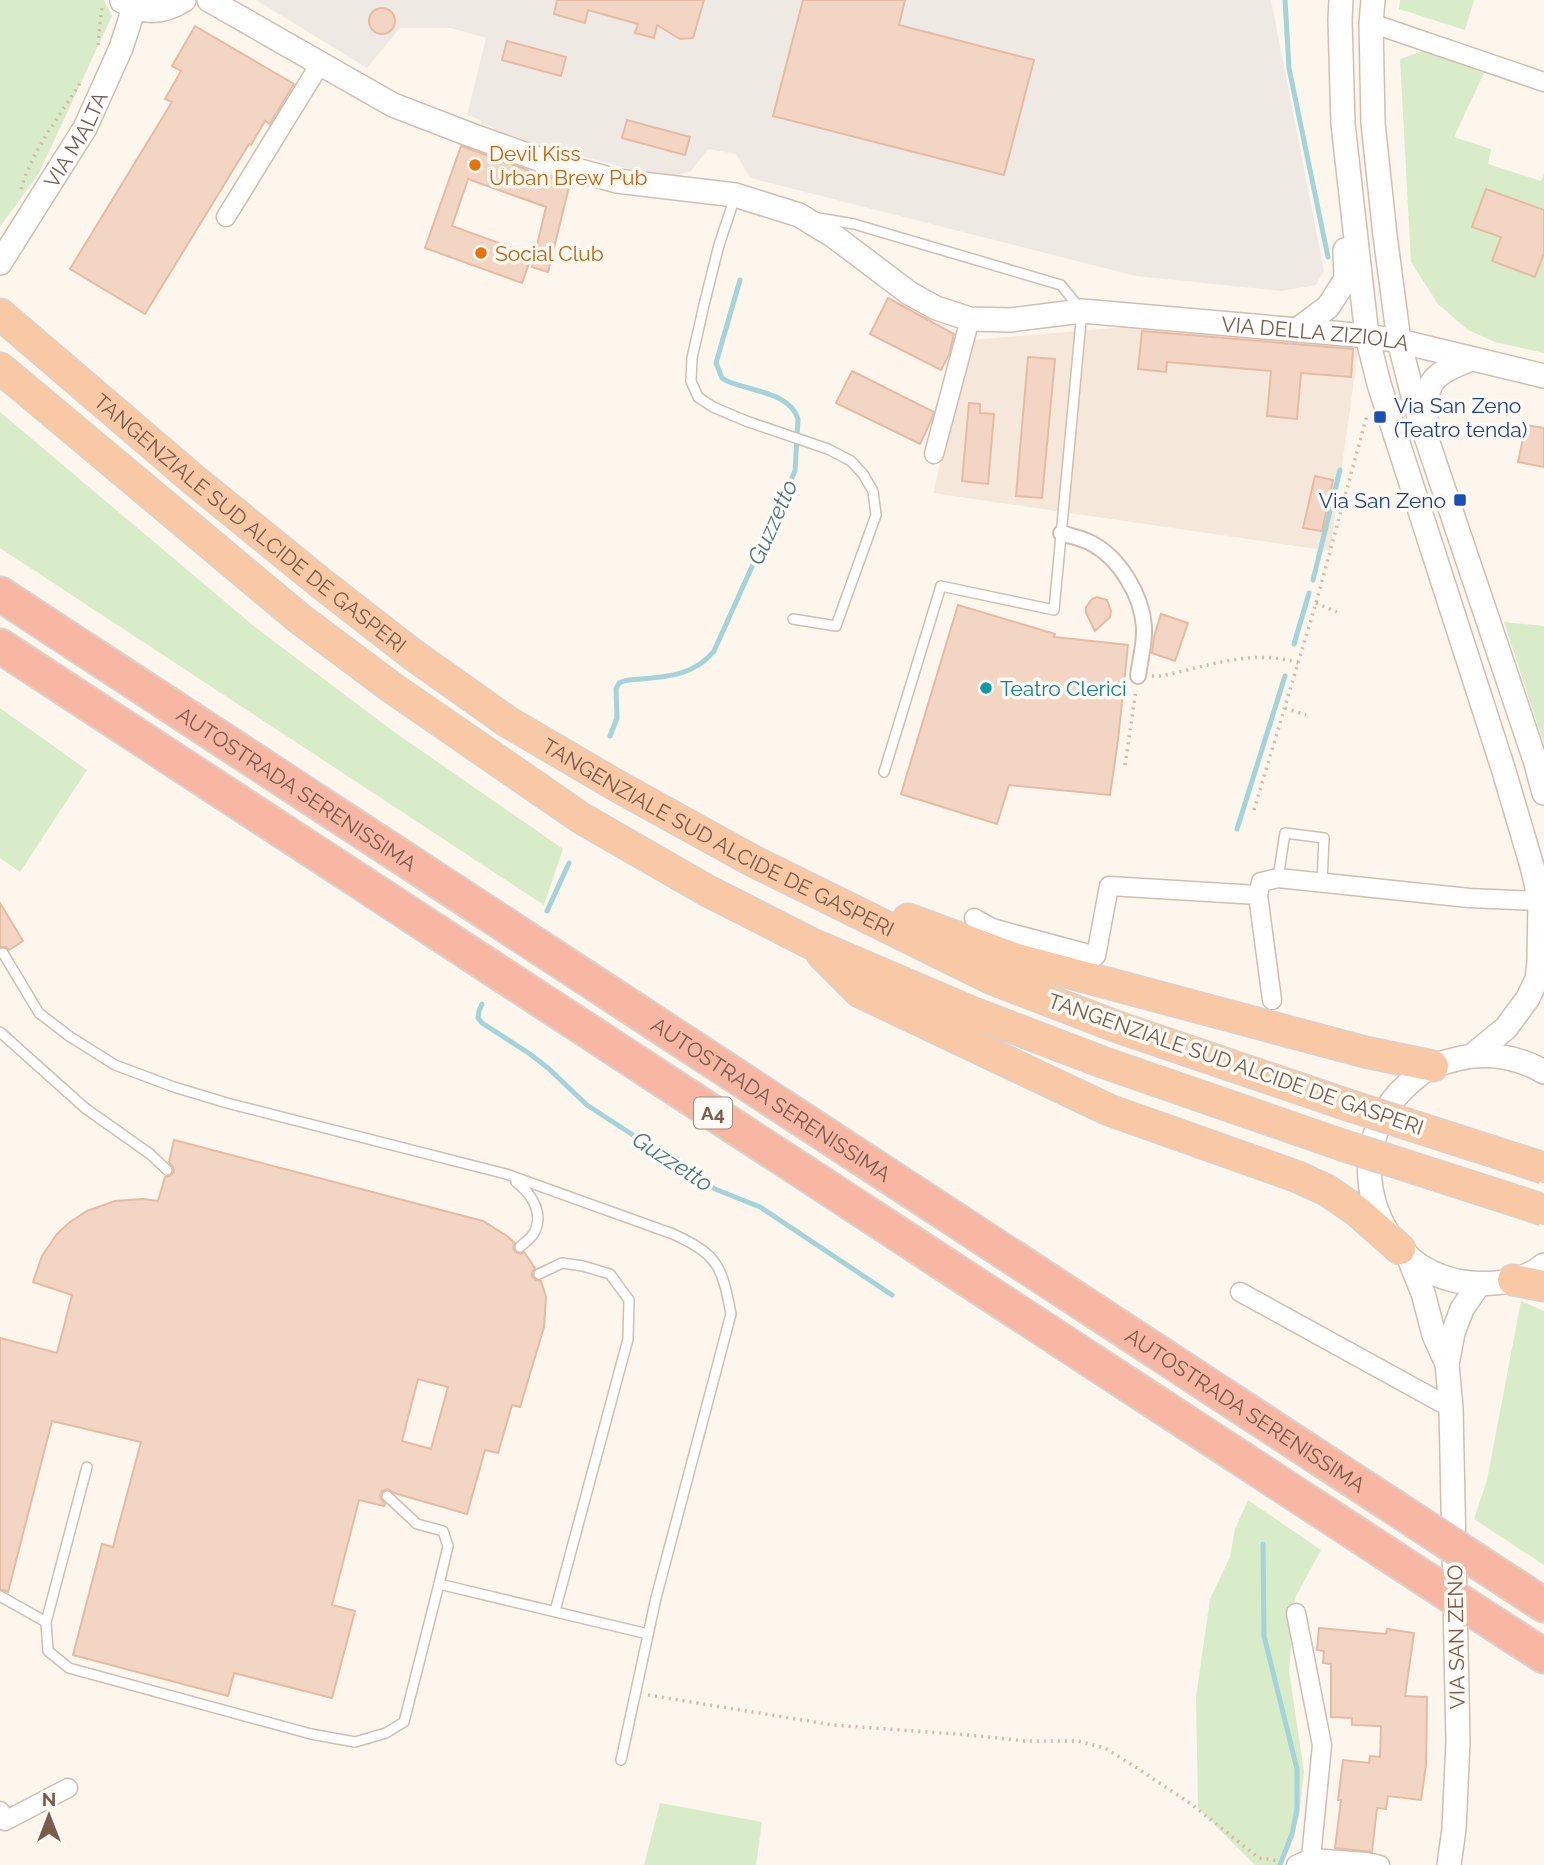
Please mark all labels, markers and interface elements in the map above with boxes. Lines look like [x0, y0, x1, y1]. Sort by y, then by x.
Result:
street label: VIA MALTA [38, 88, 112, 192]
place label: Devil Kiss Urban Brew Pub [489, 141, 648, 190]
marker: Devil Kiss Urban Brew Pub [467, 157, 483, 173]
place label: Social Club [495, 241, 604, 266]
marker: Social Club [473, 245, 489, 261]
street label: VIA DELLA ZIZIOLA [1220, 311, 1412, 356]
street label: TANGENZIALE SUD ALCIDE DE GASPERI [89, 388, 411, 657]
place label: Via San Zeno (Teatro tenda) [1394, 393, 1527, 442]
marker: Via San Zeno (Teatro tenda) [1372, 409, 1388, 425]
water label: Guzzetto [741, 475, 803, 569]
place label: Via San Zeno [1319, 488, 1446, 513]
marker: Via San Zeno [1452, 492, 1468, 508]
place label: Teatro Clerici [1000, 676, 1127, 701]
marker: Teatro Clerici [978, 680, 994, 696]
street label: AUTOSTRADA SERENISSIMA [173, 701, 421, 876]
street label: TANGENZIALE SUD ALCIDE DE GASPERI [538, 733, 899, 941]
street label: TANGENZIALE SUD ALCIDE DE GASPERI [1045, 988, 1427, 1140]
street label: AUTOSTRADA SERENISSIMA [647, 1012, 896, 1187]
road number: A4 [694, 1098, 732, 1128]
water label: Guzzetto [628, 1125, 718, 1197]
street label: AUTOSTRADA SERENISSIMA [1121, 1322, 1370, 1497]
street label: VIA SAN ZENO [1442, 1565, 1470, 1709]
north arrow [14, 1781, 84, 1851]
text: N [42, 1788, 56, 1810]

